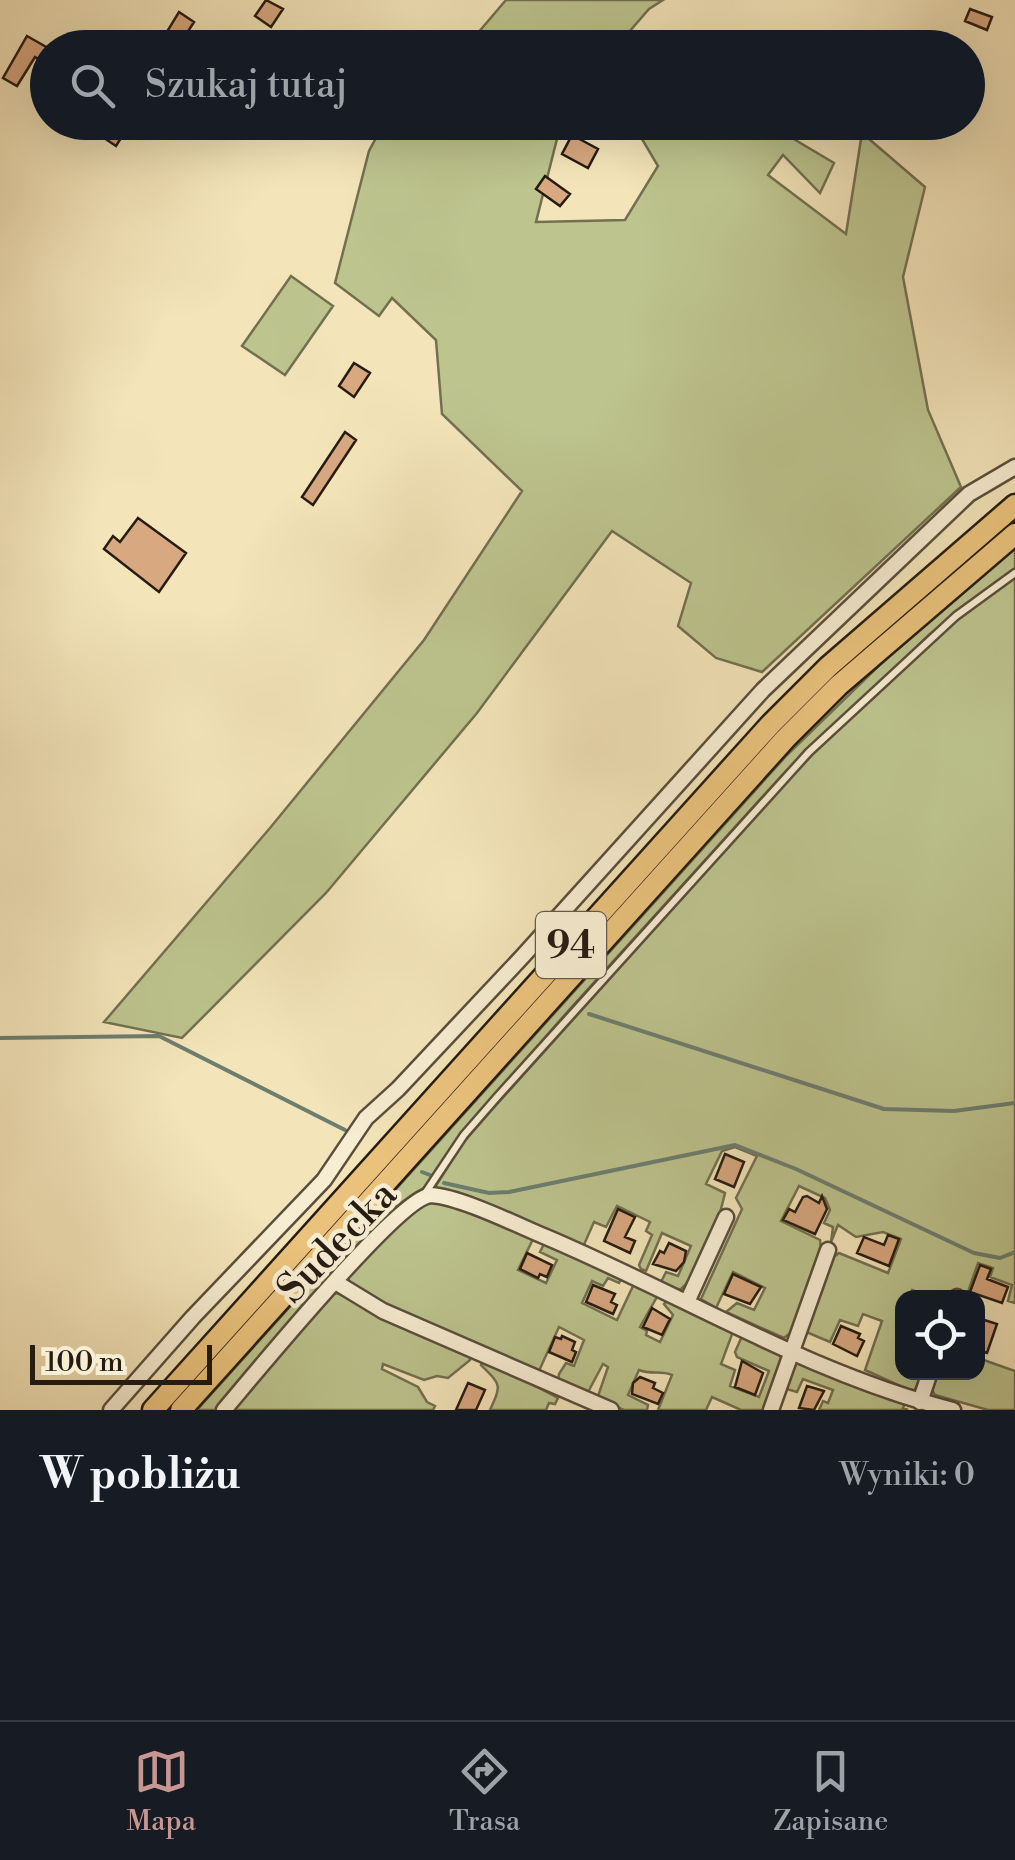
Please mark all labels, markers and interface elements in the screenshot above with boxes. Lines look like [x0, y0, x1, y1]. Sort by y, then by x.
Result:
search box [30, 30, 985, 140]
icon: search [65, 58, 120, 113]
text: Szukaj tutaj [145, 62, 348, 109]
road number: 94 [536, 912, 606, 978]
street label: Sudecka [267, 1170, 408, 1314]
map controls [895, 1290, 985, 1380]
button: locate [895, 1290, 985, 1380]
scale bar [30, 1340, 212, 1384]
text: 100 m [45, 1345, 124, 1380]
text: W pobliżu [40, 1449, 240, 1502]
text: Wyniki: 0 [839, 1455, 975, 1495]
tab: Mapa [127, 1744, 196, 1839]
tab: Trasa [449, 1744, 520, 1839]
tab: Zapisane [773, 1744, 888, 1839]

